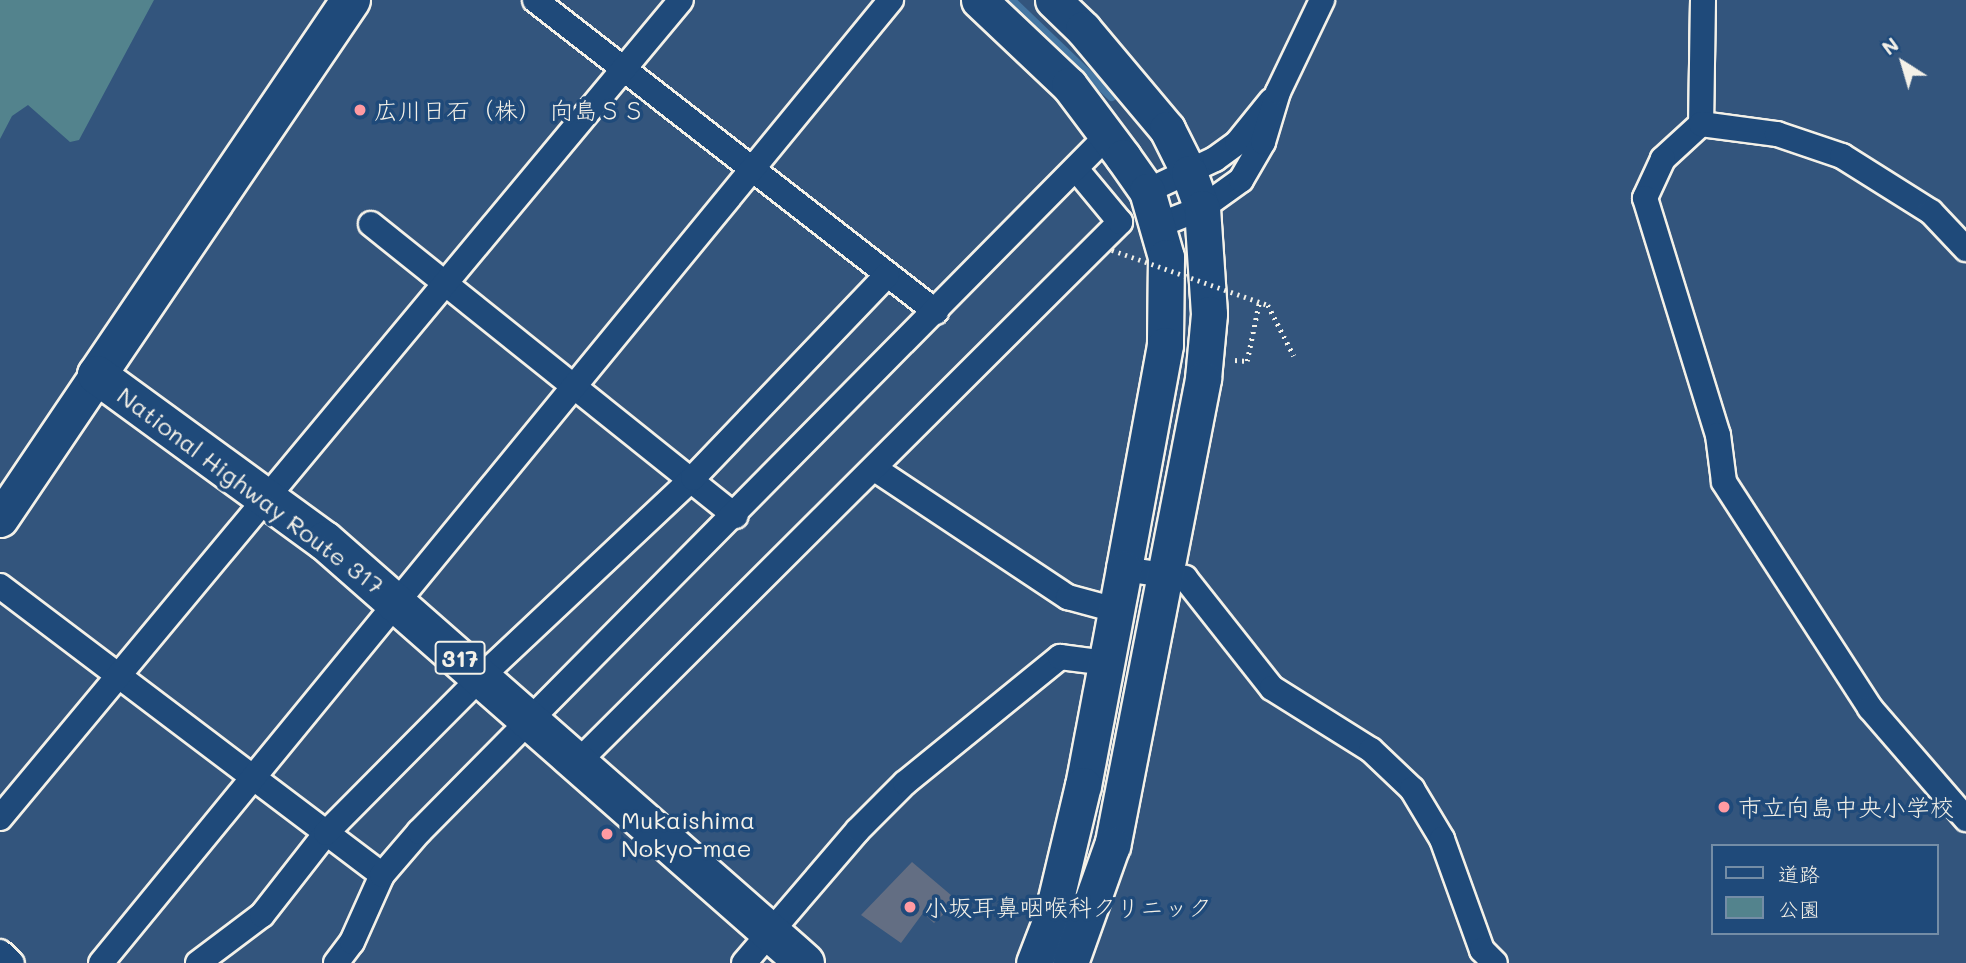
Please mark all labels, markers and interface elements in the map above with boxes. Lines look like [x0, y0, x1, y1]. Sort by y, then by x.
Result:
north arrow [1868, 28, 1938, 98]
text: N [1877, 32, 1903, 60]
place label: 広川日石（株） 向島ＳＳ [374, 96, 646, 124]
marker: 広川日石（株） 向島ＳＳ [352, 102, 368, 118]
street label: National Highway Route 317 [112, 380, 390, 600]
road number: 317 [434, 638, 486, 678]
place label: 市立向島中央小学校 [1738, 793, 1954, 821]
marker: 市立向島中央小学校 [1716, 799, 1732, 815]
place label: Mukaishima Nokyo-mae [621, 806, 755, 862]
marker: Mukaishima Nokyo-mae [599, 826, 615, 842]
legend [1710, 844, 1938, 935]
text: 道路 [1778, 860, 1820, 887]
place label: 小坂耳鼻咽喉科クリニック [924, 893, 1212, 921]
text: 公園 [1778, 895, 1820, 922]
marker: 小坂耳鼻咽喉科クリニック [902, 899, 918, 915]

